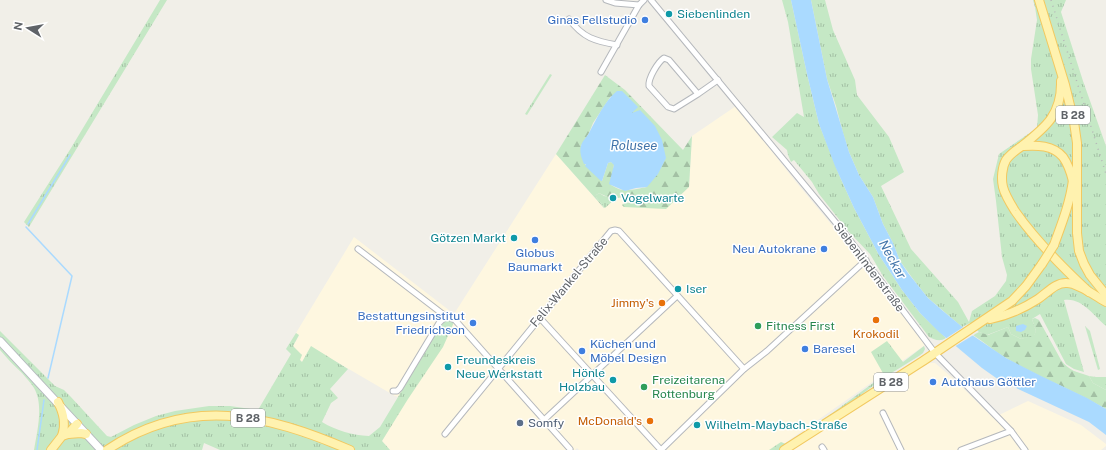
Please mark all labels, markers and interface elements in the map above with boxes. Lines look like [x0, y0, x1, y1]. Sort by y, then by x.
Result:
place label: Siebenlinden [677, 7, 750, 21]
north arrow [8, 8, 48, 48]
marker: Siebenlinden [664, 9, 674, 19]
place label: Ginas Fellstudio [548, 13, 637, 27]
marker: Ginas Fellstudio [640, 15, 650, 25]
text: N [11, 21, 25, 31]
road number: B 28 [1056, 106, 1090, 124]
water label: Rolusee [611, 138, 657, 153]
place label: Vogelwarte [621, 191, 685, 205]
marker: Vogelwarte [608, 193, 618, 203]
street label: Siebenlindenstraße [831, 219, 907, 315]
place label: Götzen Markt [431, 231, 506, 245]
marker: Götzen Markt [509, 233, 519, 243]
street label: Felix-Wankel-Straße [527, 234, 611, 330]
marker: Globus Baumarkt [530, 235, 540, 245]
water label: Neckar [876, 237, 909, 281]
place label: Neu Autokrane [732, 242, 816, 256]
marker: Neu Autokrane [819, 244, 829, 254]
place label: Globus Baumarkt [508, 246, 563, 274]
place label: Iser [686, 282, 707, 296]
marker: Iser [673, 284, 683, 294]
place label: Jimmy's [611, 296, 654, 310]
marker: Jimmy's [657, 298, 667, 308]
place label: Bestattungsinstitut Friedrichson [358, 309, 465, 337]
marker: Krokodil [871, 315, 881, 325]
marker: Bestattungsinstitut Friedrichson [468, 318, 478, 328]
place label: Fitness First [766, 319, 835, 333]
marker: Fitness First [753, 321, 763, 331]
place label: Krokodil [853, 327, 900, 341]
place label: Küchen und Möbel Design [590, 337, 666, 365]
place label: Baresel [813, 342, 856, 356]
marker: Baresel [800, 344, 810, 354]
marker: Küchen und Möbel Design [577, 346, 587, 356]
place label: Freundeskreis Neue Werkstatt [456, 353, 543, 381]
marker: Freundeskreis Neue Werkstatt [443, 362, 453, 372]
place label: Hönle Holzbau [559, 366, 605, 394]
place label: Freizeitarena Rottenburg [652, 373, 725, 401]
road number: B 28 [874, 373, 908, 391]
marker: Hönle Holzbau [608, 375, 618, 385]
place label: Autohaus Göttler [941, 375, 1036, 389]
marker: Autohaus Göttler [928, 377, 938, 387]
marker: Freizeitarena Rottenburg [639, 382, 649, 392]
road number: B 28 [231, 409, 265, 427]
place label: McDonald's [578, 414, 642, 428]
place label: Somfy [528, 416, 565, 430]
marker: McDonald's [645, 416, 655, 426]
marker: Somfy [515, 418, 525, 428]
place label: Wilhelm-Maybach-Straße [705, 418, 848, 432]
marker: Wilhelm-Maybach-Straße [692, 420, 702, 430]

